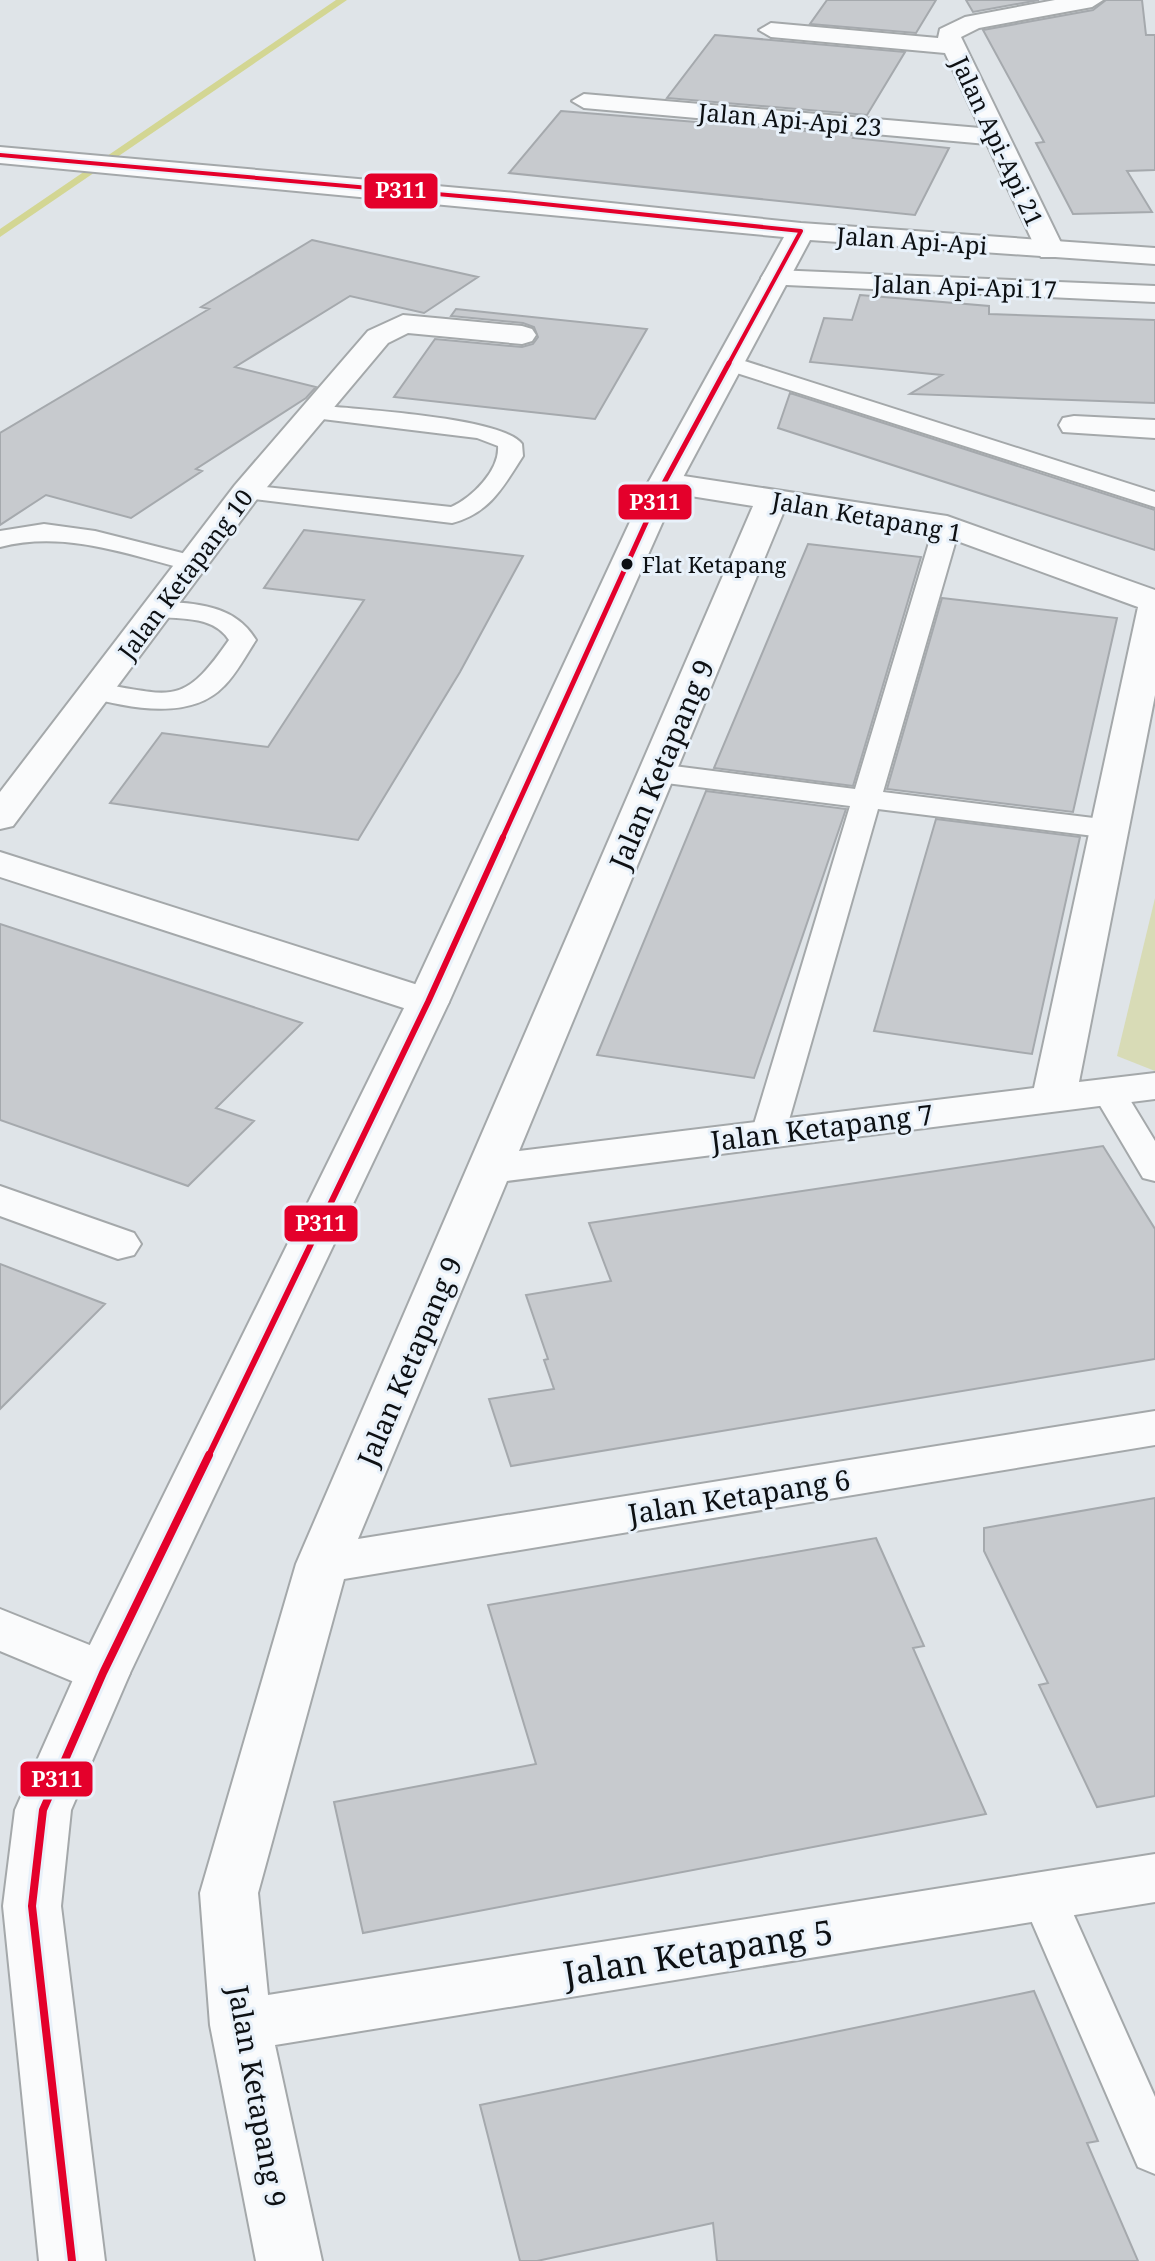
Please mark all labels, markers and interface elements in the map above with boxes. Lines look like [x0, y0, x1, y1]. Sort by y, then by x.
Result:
street label: Jalan Api-Api 21 [944, 50, 1052, 231]
street label: Jalan Api-Api 23 [696, 94, 883, 143]
line badge: P311 [363, 172, 439, 210]
text: P311 [375, 174, 427, 204]
street label: Jalan Api-Api [835, 218, 989, 262]
street label: Jalan Api-Api 17 [872, 266, 1057, 306]
street label: Jalan Ketapang 10 [109, 482, 260, 667]
line badge: P311 [617, 483, 693, 521]
street label: Jalan Ketapang 1 [769, 483, 964, 549]
text: P311 [629, 486, 681, 516]
place label: Flat Ketapang [642, 549, 787, 579]
marker: Flat Ketapang [619, 556, 635, 572]
street label: Jalan Ketapang 9 [599, 653, 722, 876]
street label: Jalan Ketapang 7 [707, 1094, 936, 1160]
line badge: P311 [283, 1204, 359, 1243]
text: P311 [295, 1207, 347, 1237]
street label: Jalan Ketapang 9 [347, 1250, 470, 1473]
street label: Jalan Ketapang 6 [624, 1460, 853, 1532]
line badge: P311 [19, 1760, 94, 1798]
text: P311 [31, 1763, 83, 1793]
street label: Jalan Ketapang 5 [559, 1908, 836, 1996]
street label: Jalan Ketapang 9 [220, 1981, 296, 2210]

